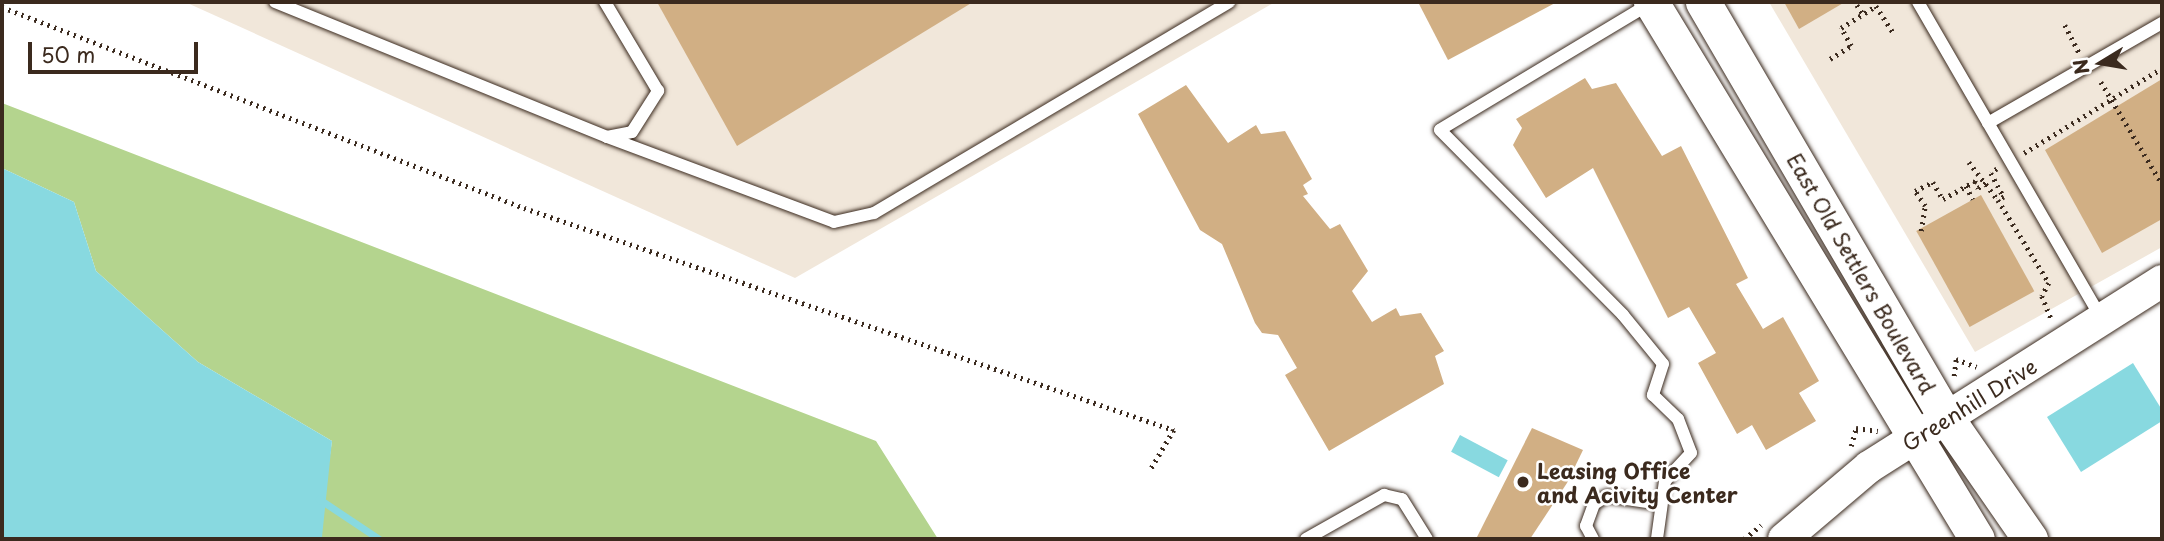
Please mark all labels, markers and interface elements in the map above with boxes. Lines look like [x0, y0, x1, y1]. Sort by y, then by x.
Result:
scale bar [32, 28, 201, 72]
north arrow [2066, 28, 2136, 98]
text: 50 m [41, 38, 95, 70]
text: N [2065, 57, 2096, 77]
street label: East Old Settlers Boulevard [1782, 148, 1942, 398]
street label: Greenhill Drive [1897, 352, 2041, 456]
place label: Leasing Office and Acivity Center [1537, 457, 1739, 507]
marker: Leasing Office and Acivity Center [1515, 474, 1531, 490]

